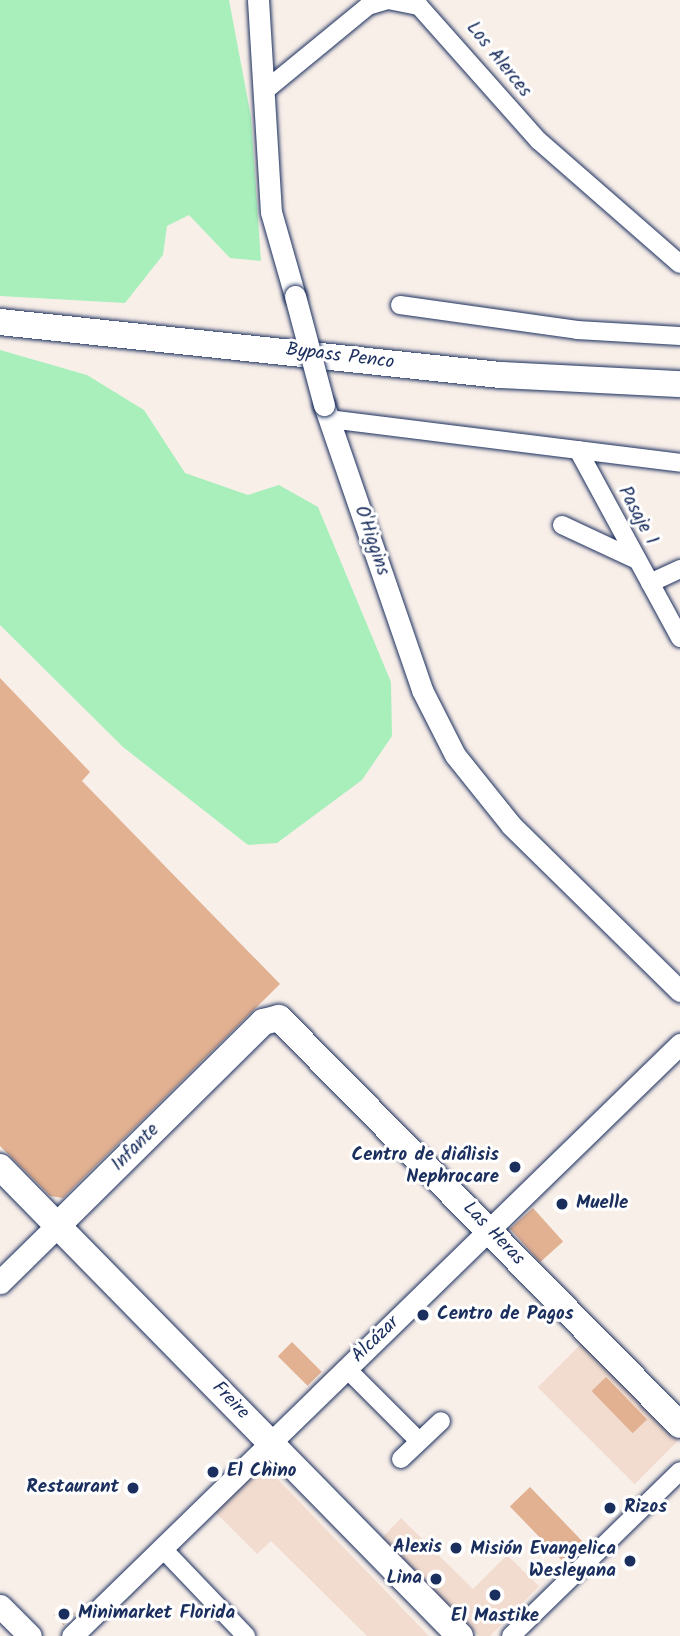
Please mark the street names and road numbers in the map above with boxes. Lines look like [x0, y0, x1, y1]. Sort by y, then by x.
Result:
street label: Los Alerces [461, 18, 535, 102]
street label: Bypass Penco [285, 339, 395, 375]
street label: Pasaje 1 [612, 483, 662, 549]
street label: O'Higgins [348, 503, 394, 579]
street label: Infante [107, 1119, 165, 1177]
street label: Las Heras [457, 1197, 529, 1271]
street label: Alcázar [348, 1312, 404, 1368]
street label: Freire [206, 1377, 254, 1425]

